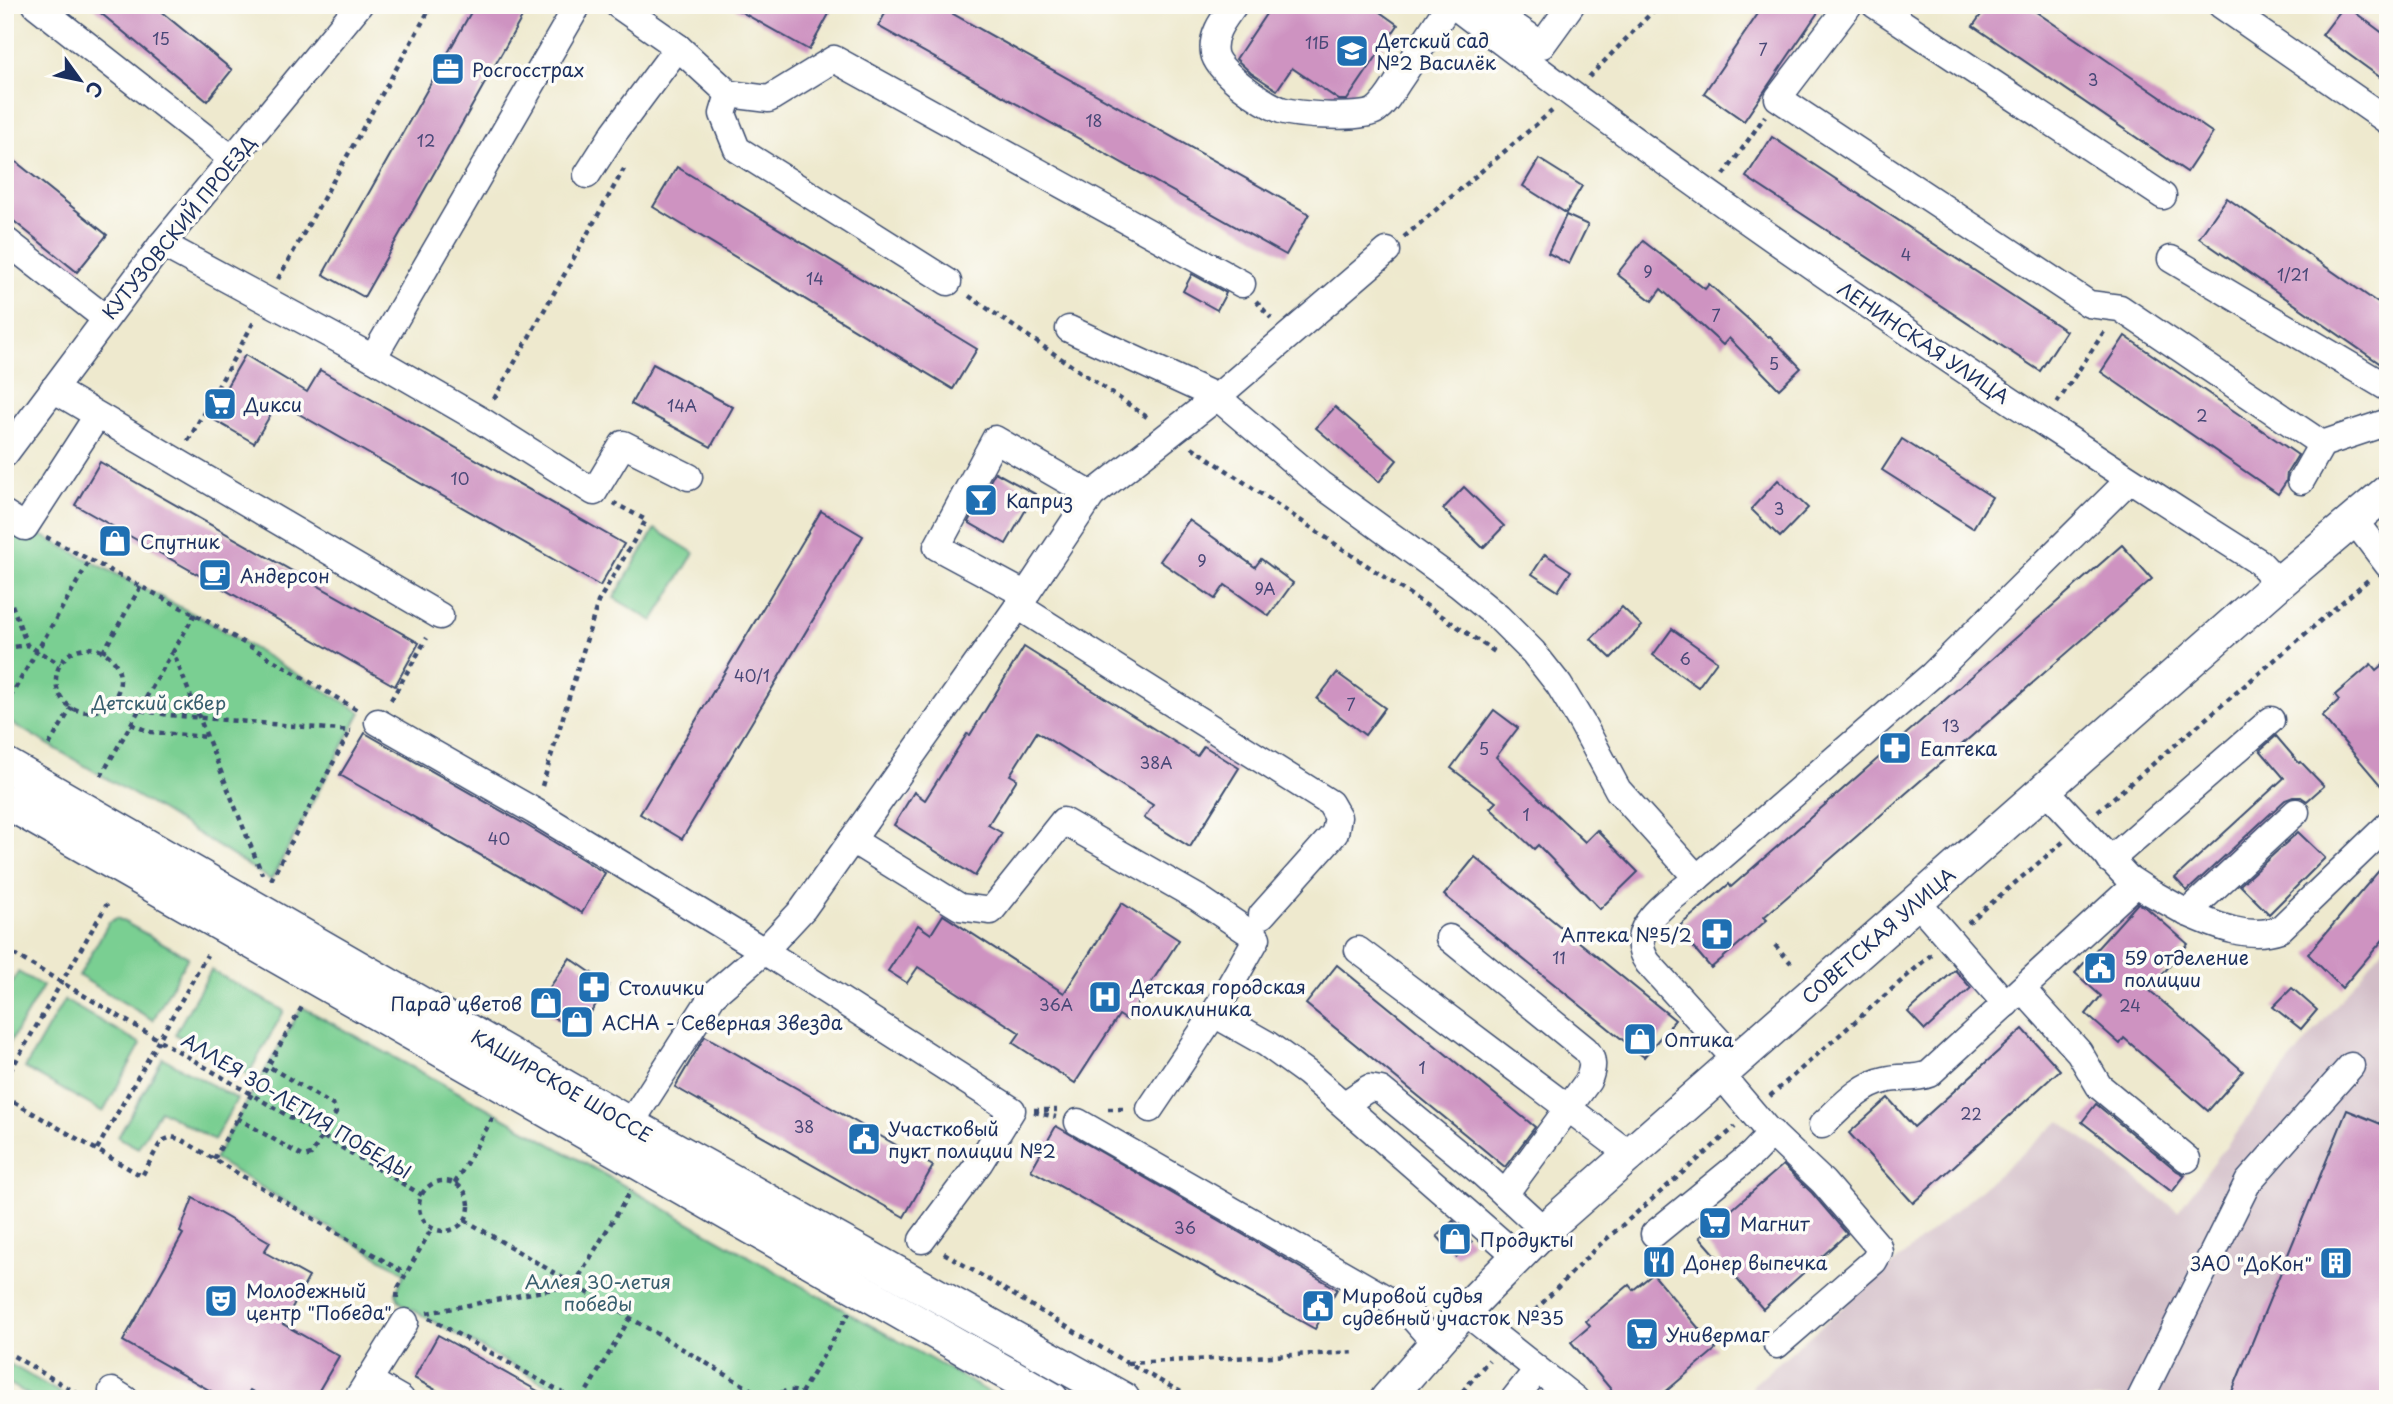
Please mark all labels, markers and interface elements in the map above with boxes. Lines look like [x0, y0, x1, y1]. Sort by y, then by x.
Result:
house number: 15 [152, 26, 170, 50]
place label: Детский сад №2 Василёк [1375, 26, 1497, 76]
house number: 11Б [1305, 30, 1329, 54]
school or university icon: Детский сад №2 Василёк [1333, 32, 1371, 70]
house number: 7 [1758, 37, 1768, 61]
north arrow [46, 46, 116, 116]
office icon: Росгосстрах [429, 50, 467, 88]
place label: Росгосстрах [472, 55, 584, 83]
house number: 3 [2088, 67, 2098, 91]
text: С [79, 76, 111, 103]
house number: 18 [1085, 108, 1103, 132]
house number: 12 [417, 128, 435, 152]
street label: КУТУЗОВСКИЙ ПРОЕЗД [95, 129, 261, 325]
house number: 4 [1901, 242, 1911, 266]
house number: 9 [1643, 259, 1653, 283]
house number: 1/21 [2277, 262, 2309, 286]
house number: 14 [806, 266, 824, 290]
street label: ЛЕНИНСКАЯ УЛИЦА [1833, 274, 2015, 410]
house number: 7 [1711, 303, 1721, 327]
house number: 5 [1769, 351, 1779, 375]
supermarket icon: Дикси [201, 385, 239, 423]
place label: Дикси [243, 390, 302, 418]
house number: 14А [667, 393, 697, 417]
house number: 2 [2196, 403, 2208, 427]
house number: 10 [451, 466, 469, 490]
bar icon: Каприз [962, 481, 1000, 519]
place label: Каприз [1006, 486, 1073, 514]
house number: 3 [1774, 496, 1784, 520]
shop icon: Спутник [96, 522, 134, 560]
place label: Спутник [140, 527, 221, 555]
house number: 9 [1197, 548, 1207, 572]
cafe icon: Андерсон [196, 556, 234, 594]
place label: Андерсон [240, 561, 330, 589]
house number: 9А [1254, 576, 1276, 600]
house number: 6 [1679, 646, 1691, 670]
house number: 40/1 [734, 663, 770, 687]
park label: Детский сквер [91, 688, 226, 716]
house number: 7 [1346, 692, 1356, 716]
house number: 13 [1942, 713, 1960, 737]
pharmacy icon: Еаптека [1876, 729, 1914, 767]
place label: Еаптека [1920, 734, 1997, 762]
house number: 5 [1479, 736, 1489, 760]
house number: 38А [1140, 750, 1172, 774]
house number: 1 [1522, 802, 1530, 826]
house number: 40 [488, 826, 510, 850]
street label: СОВЕТСКАЯ УЛИЦА [1795, 860, 1961, 1010]
pharmacy icon: Аптека №5/2 [1698, 915, 1736, 953]
place label: Аптека №5/2 [1561, 920, 1692, 948]
place label: 59 отделение полиции [2124, 943, 2249, 993]
house number: 11 [1552, 945, 1566, 969]
public building icon: 59 отделение полиции [2081, 949, 2119, 987]
pharmacy icon: Столички [575, 968, 613, 1006]
place label: Детская городская поликлиника [1129, 972, 1306, 1022]
place label: Столички [618, 973, 705, 1001]
hospital icon: Детская городская поликлиника [1086, 978, 1124, 1016]
shop icon: Парад цветов [527, 984, 565, 1022]
place label: Парад цветов [391, 989, 522, 1017]
house number: 36А [1039, 992, 1073, 1016]
house number: 24 [2119, 993, 2141, 1017]
shop icon: АСНА - Северная Звезда [558, 1003, 596, 1041]
place label: АСНА - Северная Звезда [602, 1008, 843, 1036]
shop icon: Оптика [1621, 1020, 1659, 1058]
street label: КАШИРСКОЕ ШОССЕ [466, 1022, 658, 1148]
street label: АЛЛЕЯ 30-ЛЕТИЯ ПОБЕДЫ [177, 1025, 417, 1185]
place label: Оптика [1664, 1025, 1734, 1053]
house number: 1 [1418, 1055, 1426, 1079]
house number: 22 [1960, 1101, 1982, 1125]
house number: 38 [794, 1114, 814, 1138]
place label: Участковый пукт полиции №2 [888, 1114, 1056, 1164]
public building icon: Участковый пукт полиции №2 [845, 1120, 883, 1158]
supermarket icon: Магнит [1696, 1204, 1734, 1242]
place label: Магнит [1740, 1209, 1810, 1237]
house number: 36 [1174, 1215, 1196, 1239]
shop icon: Продукты [1436, 1220, 1474, 1258]
place label: Продукты [1480, 1225, 1574, 1253]
restaurant icon: Донер выпечка [1640, 1243, 1678, 1281]
building icon: ЗАО "ДоКон" [2317, 1244, 2355, 1282]
place label: Донер выпечка [1683, 1248, 1827, 1276]
place label: ЗАО "ДоКон" [2191, 1249, 2312, 1277]
park label: Аллея 30-летия победы [525, 1267, 671, 1317]
place label: Молодежный центр "Победа" [246, 1276, 392, 1326]
place label: Мировой судья судебный участок №35 [1342, 1281, 1564, 1331]
theatre icon: Молодежный центр "Победа" [202, 1282, 240, 1320]
public building icon: Мировой судья судебный участок №35 [1299, 1287, 1337, 1325]
supermarket icon: Универмаг [1623, 1315, 1661, 1353]
place label: Универмаг [1666, 1320, 1770, 1348]

